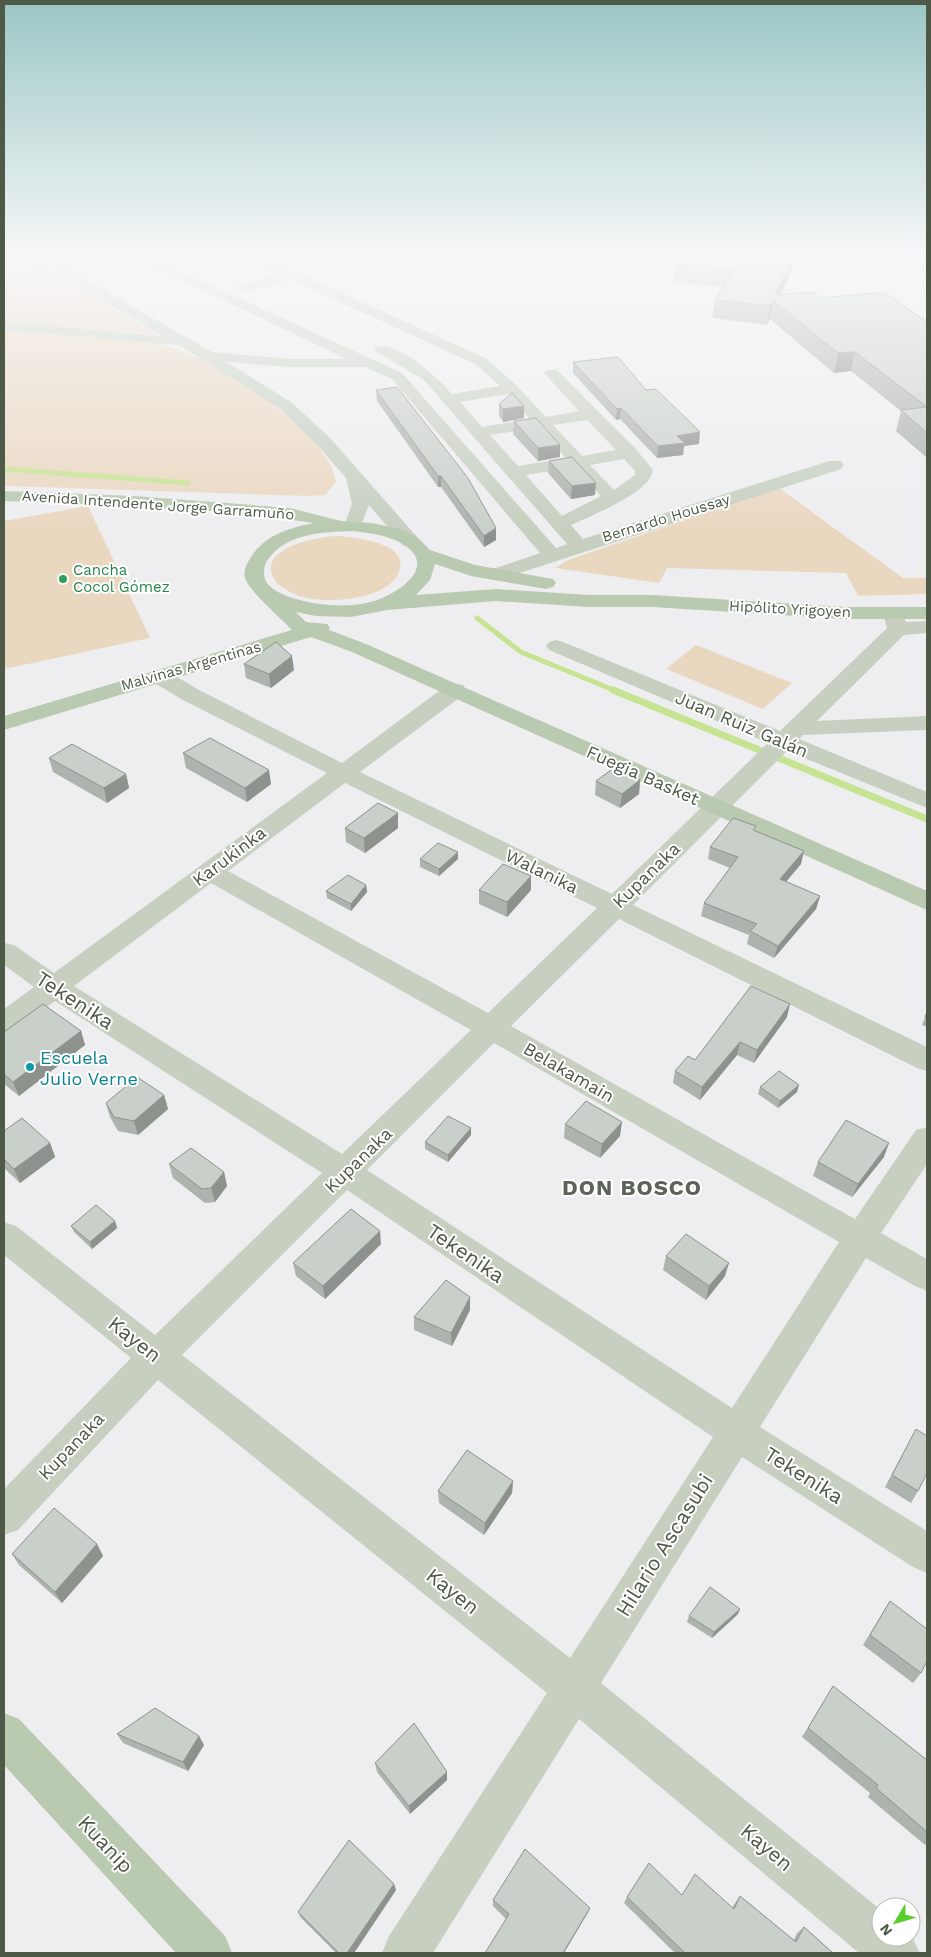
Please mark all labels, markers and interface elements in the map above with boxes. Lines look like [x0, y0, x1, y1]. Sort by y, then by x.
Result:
street label: Avenida Intendente Jorge Garramuño [21, 486, 295, 524]
street label: Bernardo Houssay [600, 490, 732, 546]
place label: Cancha Cocol Gómez [73, 561, 170, 596]
marker: Cancha Cocol Gómez [57, 573, 69, 585]
street label: Hipólito Yrigoyen [729, 597, 851, 621]
street label: Malvinas Argentinas [119, 637, 263, 695]
street label: Juan Ruiz Galán [673, 687, 811, 761]
street label: Fuegia Basket [583, 741, 703, 809]
street label: Karukinka [188, 822, 270, 890]
street label: Kupanaka [608, 838, 684, 912]
street label: Walanika [502, 844, 582, 898]
street label: Tekenika [31, 965, 119, 1035]
street label: Belakamain [520, 1038, 618, 1106]
place label: Escuela Julio Verne [40, 1047, 138, 1089]
marker: Escuela Julio Verne [24, 1061, 36, 1073]
street label: Kupanaka [320, 1123, 396, 1197]
district label: DON BOSCO [562, 1175, 702, 1200]
street label: Tekenika [422, 1218, 510, 1288]
street label: Kayen [103, 1310, 167, 1368]
street label: Kupanaka [34, 1408, 108, 1484]
street label: Tekenika [760, 1441, 848, 1509]
street label: Hilario Ascasubi [610, 1469, 718, 1621]
street label: Kayen [421, 1562, 485, 1620]
street label: Kuanip [73, 1810, 139, 1878]
street label: Kayen [736, 1818, 798, 1876]
north arrow [871, 1897, 921, 1947]
text: N [876, 1921, 895, 1939]

